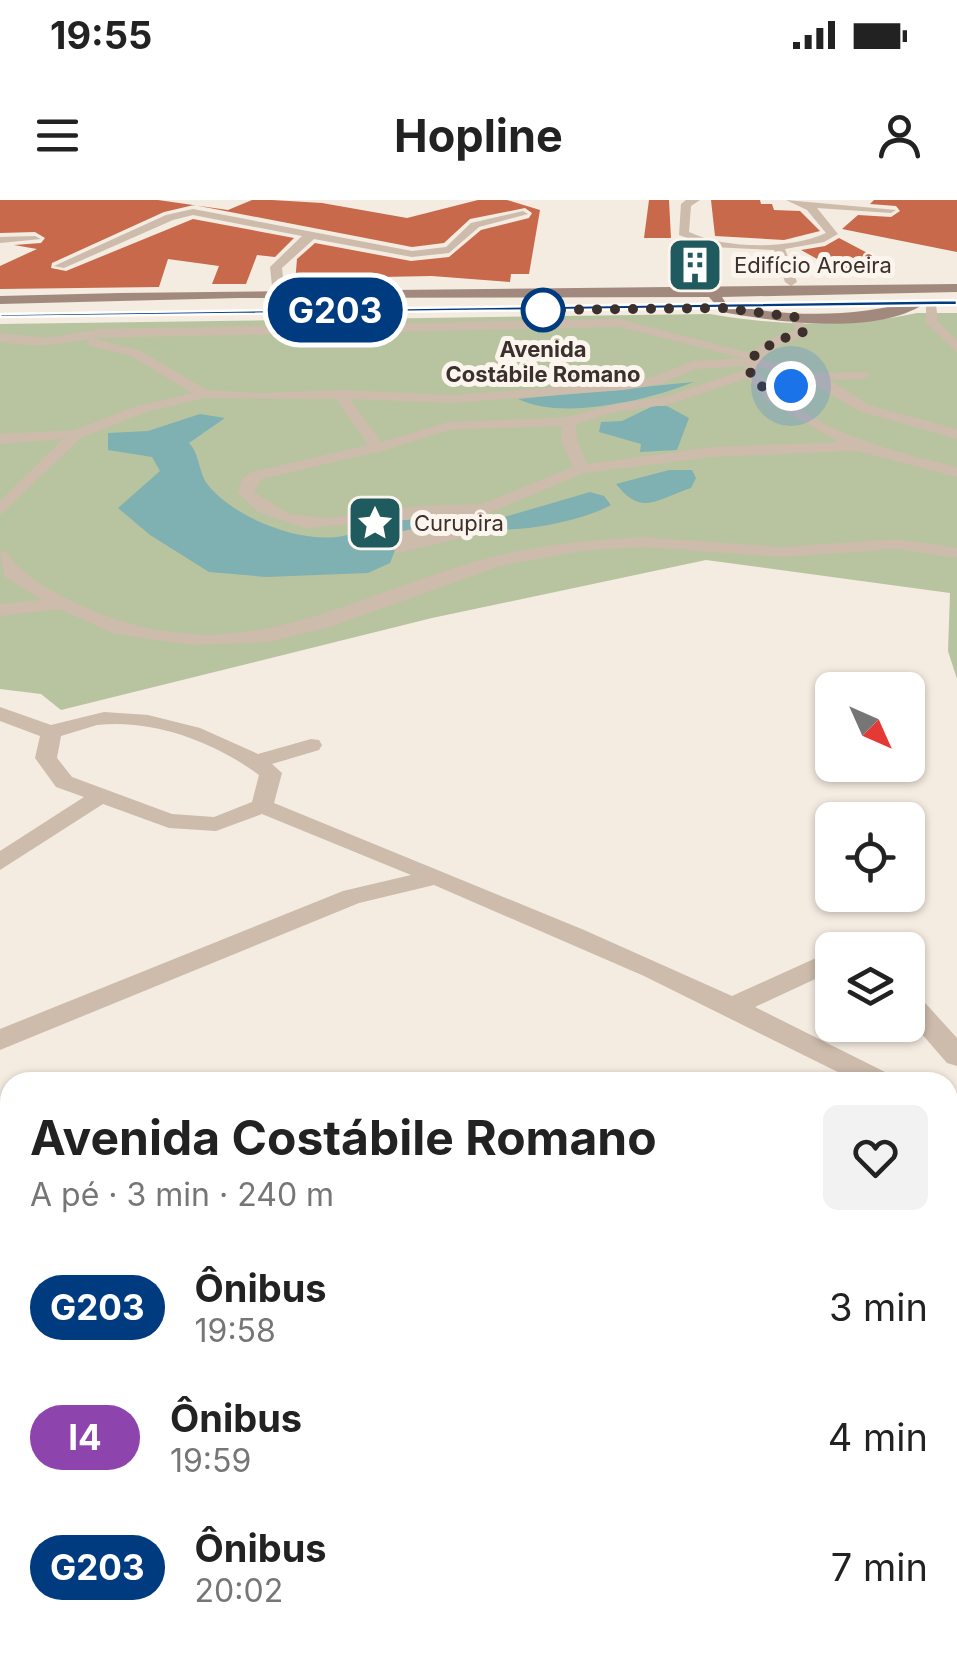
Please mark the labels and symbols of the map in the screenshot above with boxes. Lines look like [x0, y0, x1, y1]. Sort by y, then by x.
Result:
building icon: Edifício Aroeira [665, 235, 725, 295]
place label: Edifício Aroeira [734, 252, 892, 278]
line badge: G203 [265, 278, 405, 342]
marker: Avenida Costábile Romano [522, 289, 564, 331]
place label: Avenida Costábile Romano [446, 336, 640, 387]
your location [766, 361, 816, 411]
place icon: Curupira [345, 493, 405, 553]
place label: Curupira [414, 510, 504, 536]
north arrow [815, 672, 925, 782]

